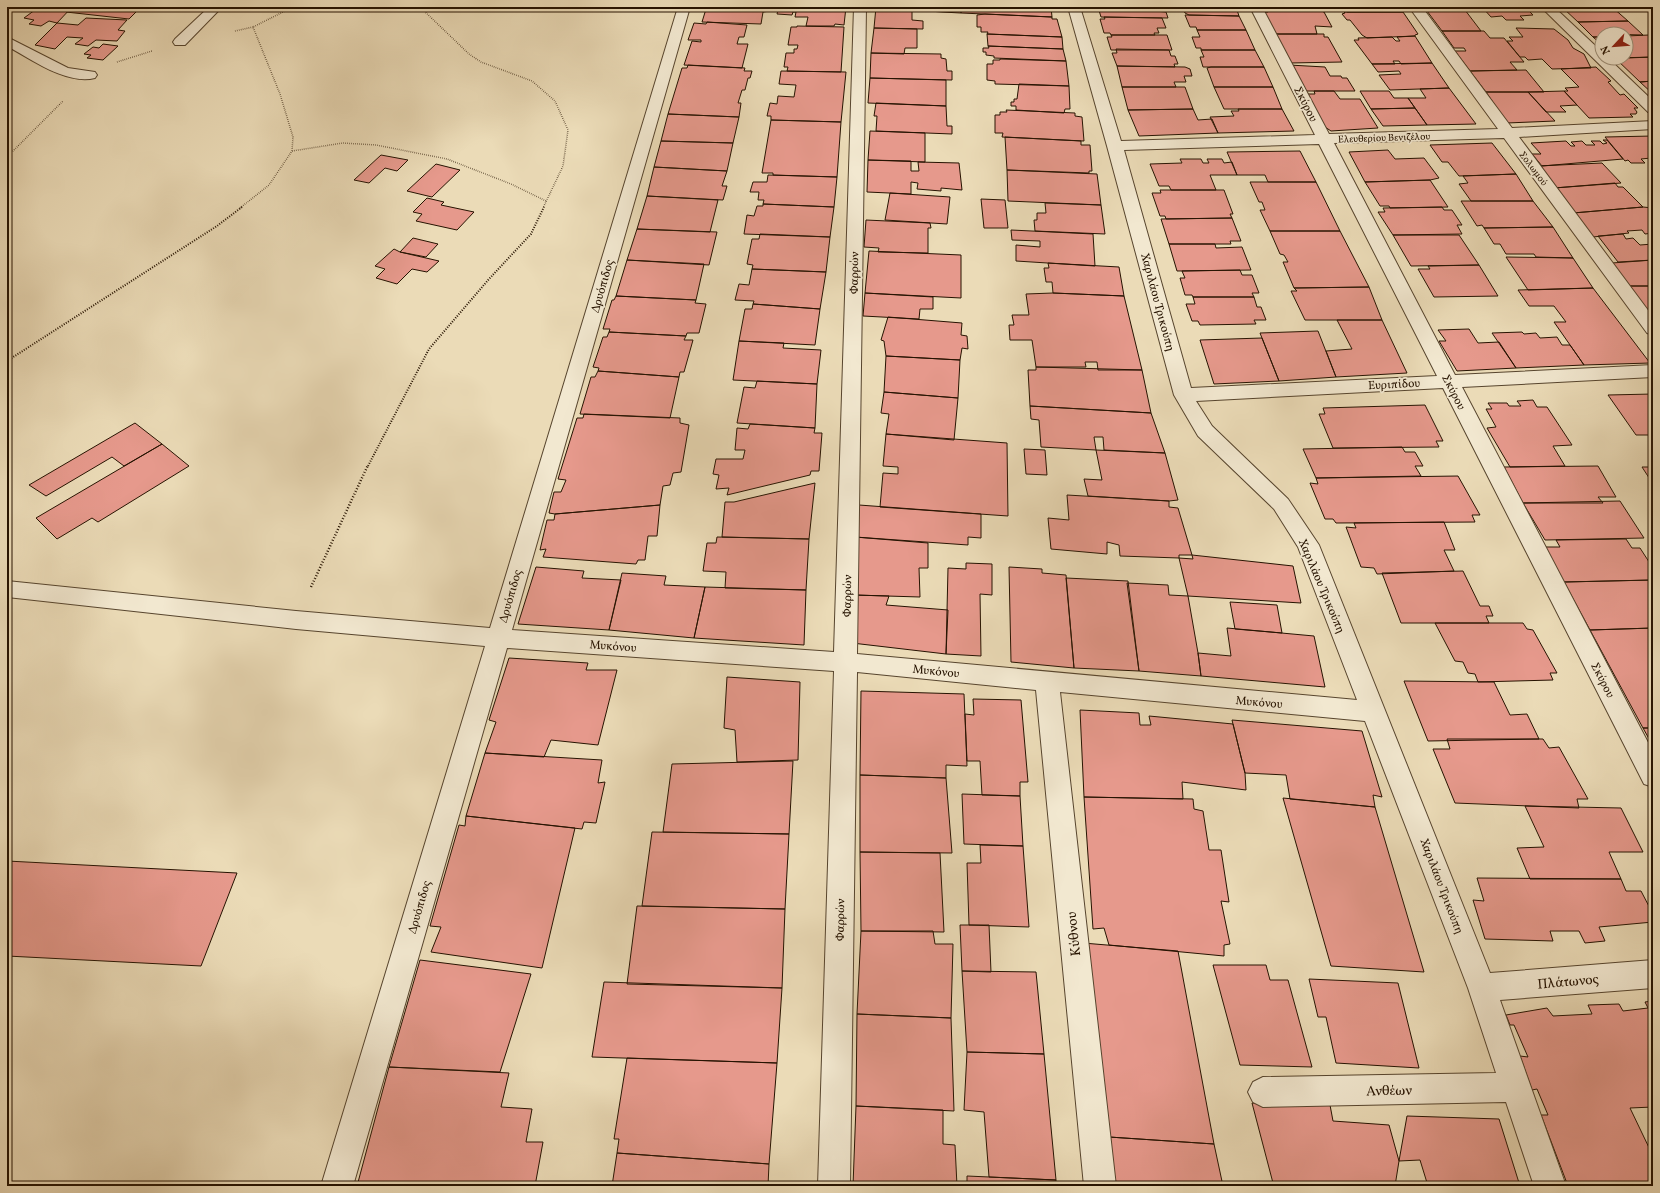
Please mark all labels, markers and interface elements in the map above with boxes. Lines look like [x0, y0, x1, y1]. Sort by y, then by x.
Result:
north arrow [1594, 26, 1634, 66]
text: N [1598, 43, 1615, 57]
street label: Σκύρου [1289, 84, 1321, 125]
street label: Ελευθερίου Βενιζέλου [1338, 129, 1431, 147]
street label: Σολωμού [1516, 148, 1551, 189]
street label: Φαρρών [847, 251, 863, 294]
street label: Χαριλάου Τρικούπη [1136, 251, 1178, 353]
street label: Δρυόπιδος [588, 258, 618, 315]
street label: Σκύρου [1437, 372, 1469, 413]
street label: Ευριπίδου [1368, 376, 1421, 394]
street label: Χαριλάου Τρικούπη [1294, 537, 1348, 636]
street label: Δρυόπιδος [496, 568, 526, 625]
street label: Φαρρών [840, 574, 856, 617]
street label: Μυκόνου [589, 637, 637, 657]
street label: Σκύρου [1586, 660, 1618, 701]
street label: Μυκόνου [912, 662, 960, 682]
street label: Μυκόνου [1235, 693, 1283, 713]
street label: Χαριλάου Τρικούπη [1415, 836, 1467, 936]
street label: Δρυόπιδος [405, 879, 435, 936]
street label: Φαρρών [833, 898, 849, 941]
street label: Κύθνου [1063, 910, 1086, 957]
street label: Πλάτωνος [1537, 970, 1600, 995]
street label: Ανθέων [1366, 1082, 1412, 1101]

